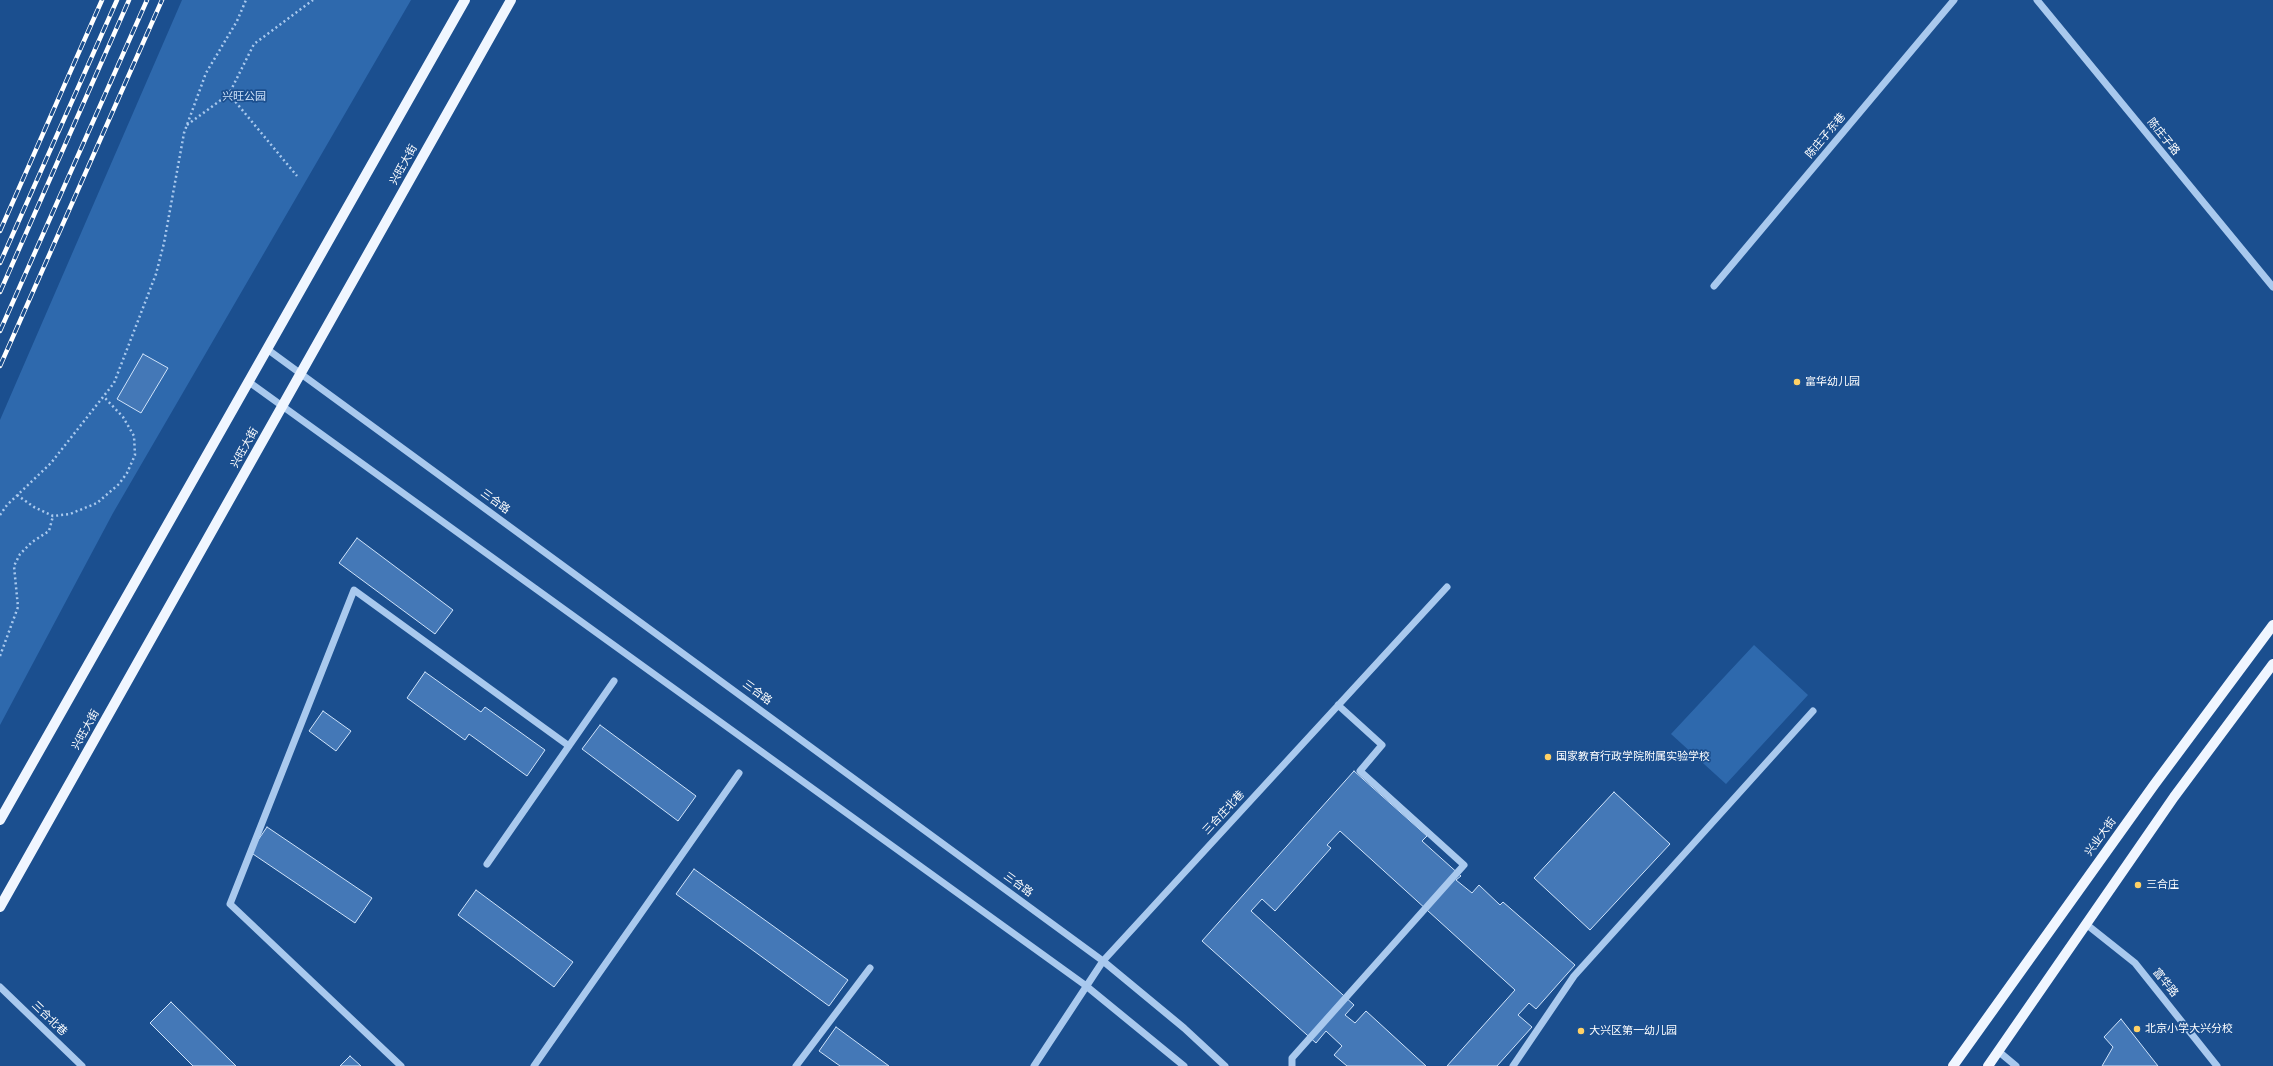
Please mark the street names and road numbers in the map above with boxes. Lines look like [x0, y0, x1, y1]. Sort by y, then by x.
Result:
street label: 陈庄子东巷 [1803, 111, 1849, 161]
street label: 陈庄子路 [2144, 116, 2182, 158]
street label: 兴旺大街 [388, 143, 420, 187]
street label: 兴旺大街 [229, 426, 261, 470]
street label: 三合路 [478, 487, 512, 517]
street label: 三合路 [740, 678, 774, 708]
street label: 兴旺大街 [70, 708, 102, 752]
street label: 三合庄北巷 [1200, 788, 1248, 838]
street label: 兴业大街 [2083, 815, 2119, 859]
street label: 三合路 [1001, 870, 1035, 900]
street label: 富华路 [2149, 966, 2181, 1000]
street label: 三合北巷 [29, 999, 69, 1039]

